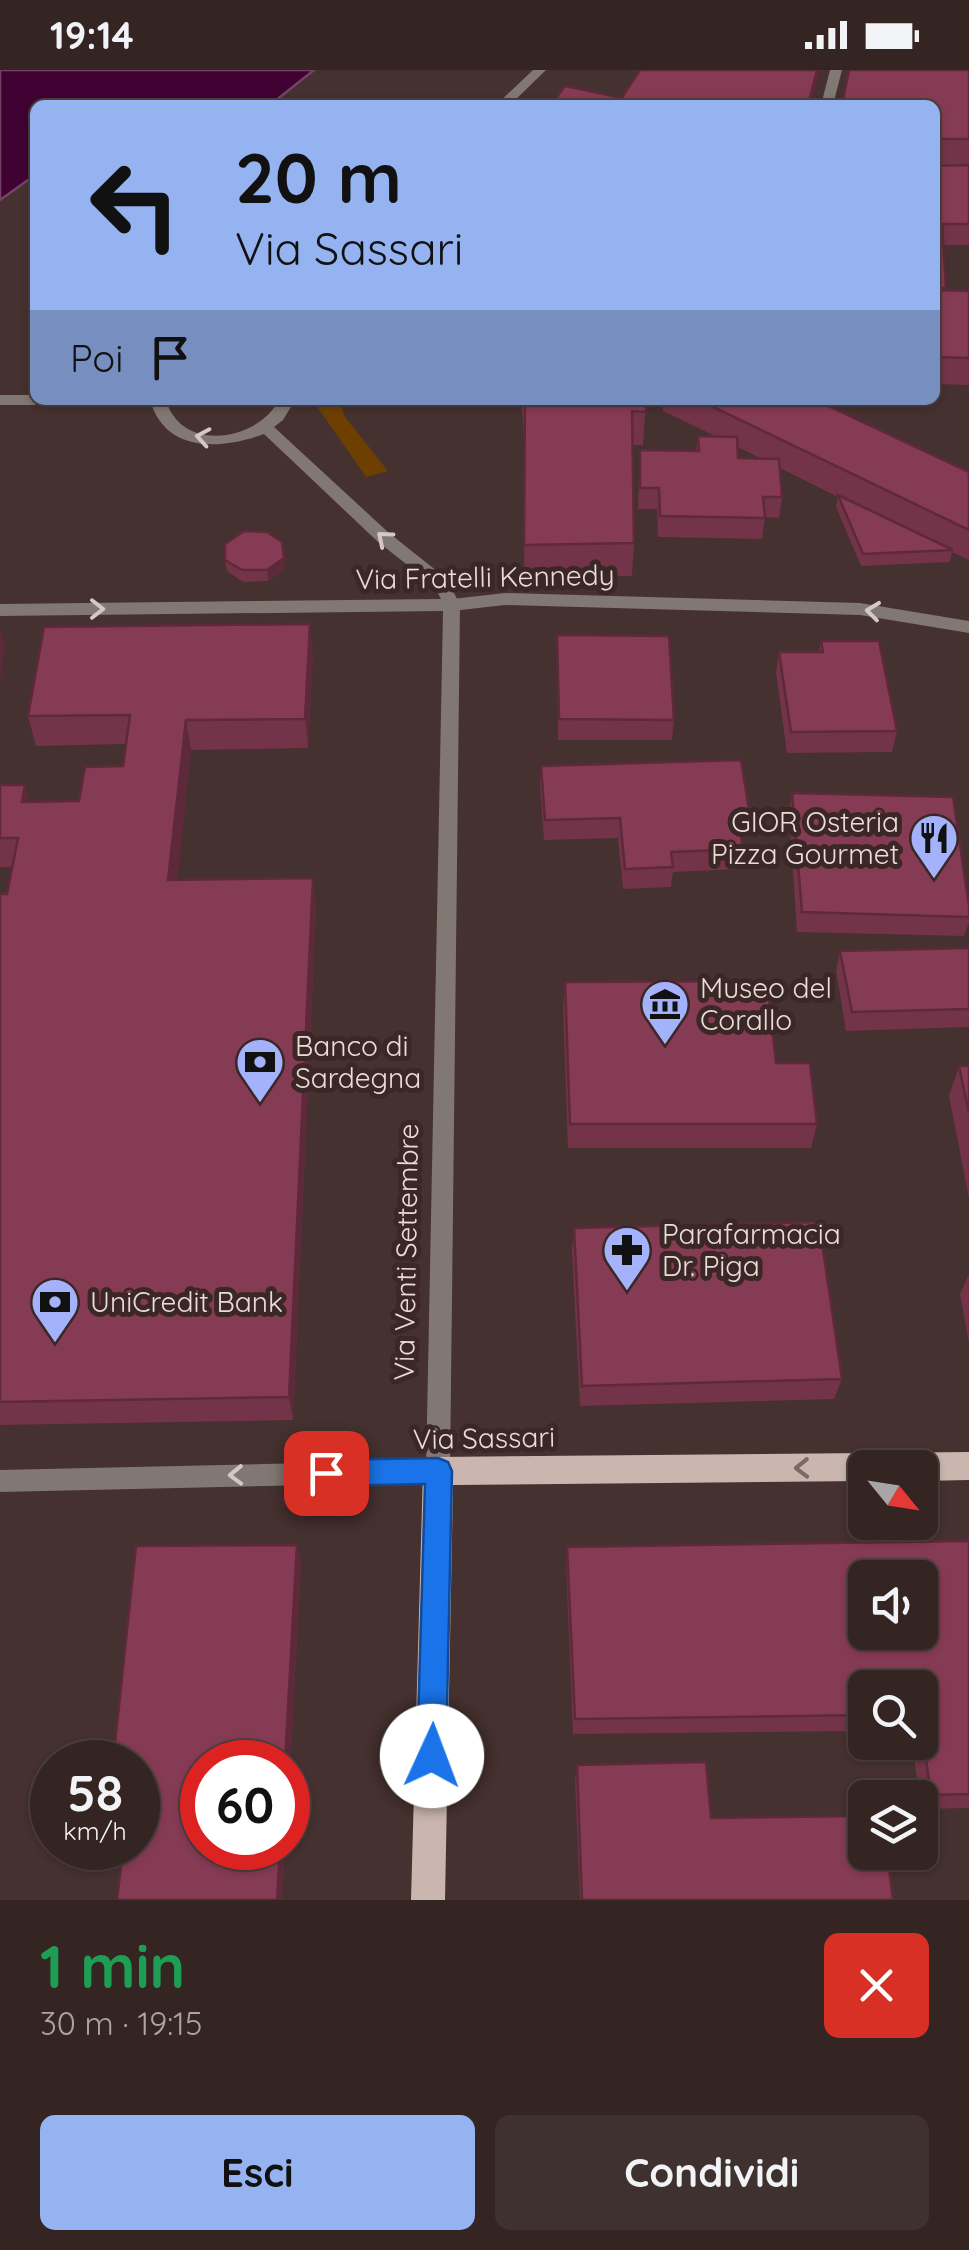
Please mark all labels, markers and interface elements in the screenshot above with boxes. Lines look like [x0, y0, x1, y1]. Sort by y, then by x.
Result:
text: 19:14 [50, 11, 134, 59]
text: 20 m [235, 133, 402, 221]
icon: left [70, 140, 200, 270]
text: Via Sassari [235, 220, 463, 276]
icon: arrive [143, 330, 198, 385]
text: Poi [70, 334, 123, 382]
one-way arrow [195, 427, 211, 448]
one-way arrow [378, 531, 396, 549]
street label: Via Fratelli Kennedy [355, 557, 615, 596]
one-way arrow [90, 598, 106, 620]
one-way arrow [865, 601, 881, 622]
place label: GIOR Osteria Pizza Gourmet [711, 804, 899, 871]
restaurant icon: GIOR Osteria Pizza Gourmet [908, 812, 960, 880]
place label: Museo del Corallo [700, 970, 832, 1037]
museum icon: Museo del Corallo [639, 978, 691, 1046]
place label: Banco di Sardegna [295, 1028, 421, 1095]
bank icon: Banco di Sardegna [234, 1036, 286, 1104]
street label: Via Venti Settembre [386, 1123, 425, 1381]
place label: Parafarmacia Dr. Piga [662, 1216, 841, 1283]
pharmacy icon: Parafarmacia Dr. Piga [601, 1224, 653, 1292]
bank icon: UniCredit Bank [29, 1276, 81, 1344]
place label: UniCredit Bank [90, 1284, 283, 1319]
street label: Via Sassari [413, 1419, 555, 1456]
pin [284, 1431, 369, 1516]
icon: arrive [299, 1446, 354, 1501]
north arrow [848, 1450, 938, 1540]
map controls [848, 1450, 938, 1870]
one-way arrow [793, 1457, 809, 1478]
one-way arrow [228, 1465, 244, 1486]
button: sound [848, 1560, 938, 1650]
button: search [848, 1670, 938, 1760]
position arrow [380, 1704, 484, 1808]
speed limit sign: 60 [180, 1740, 310, 1870]
text: 58 [67, 1761, 123, 1824]
button: layers [848, 1780, 938, 1870]
text: km/h [63, 1815, 127, 1846]
text: 1 min [40, 1928, 185, 2003]
button: close [824, 1933, 929, 2038]
text: 30 m · 19:15 [40, 2003, 202, 2043]
button: Esci [40, 2115, 475, 2230]
button: Condividi [495, 2115, 929, 2230]

